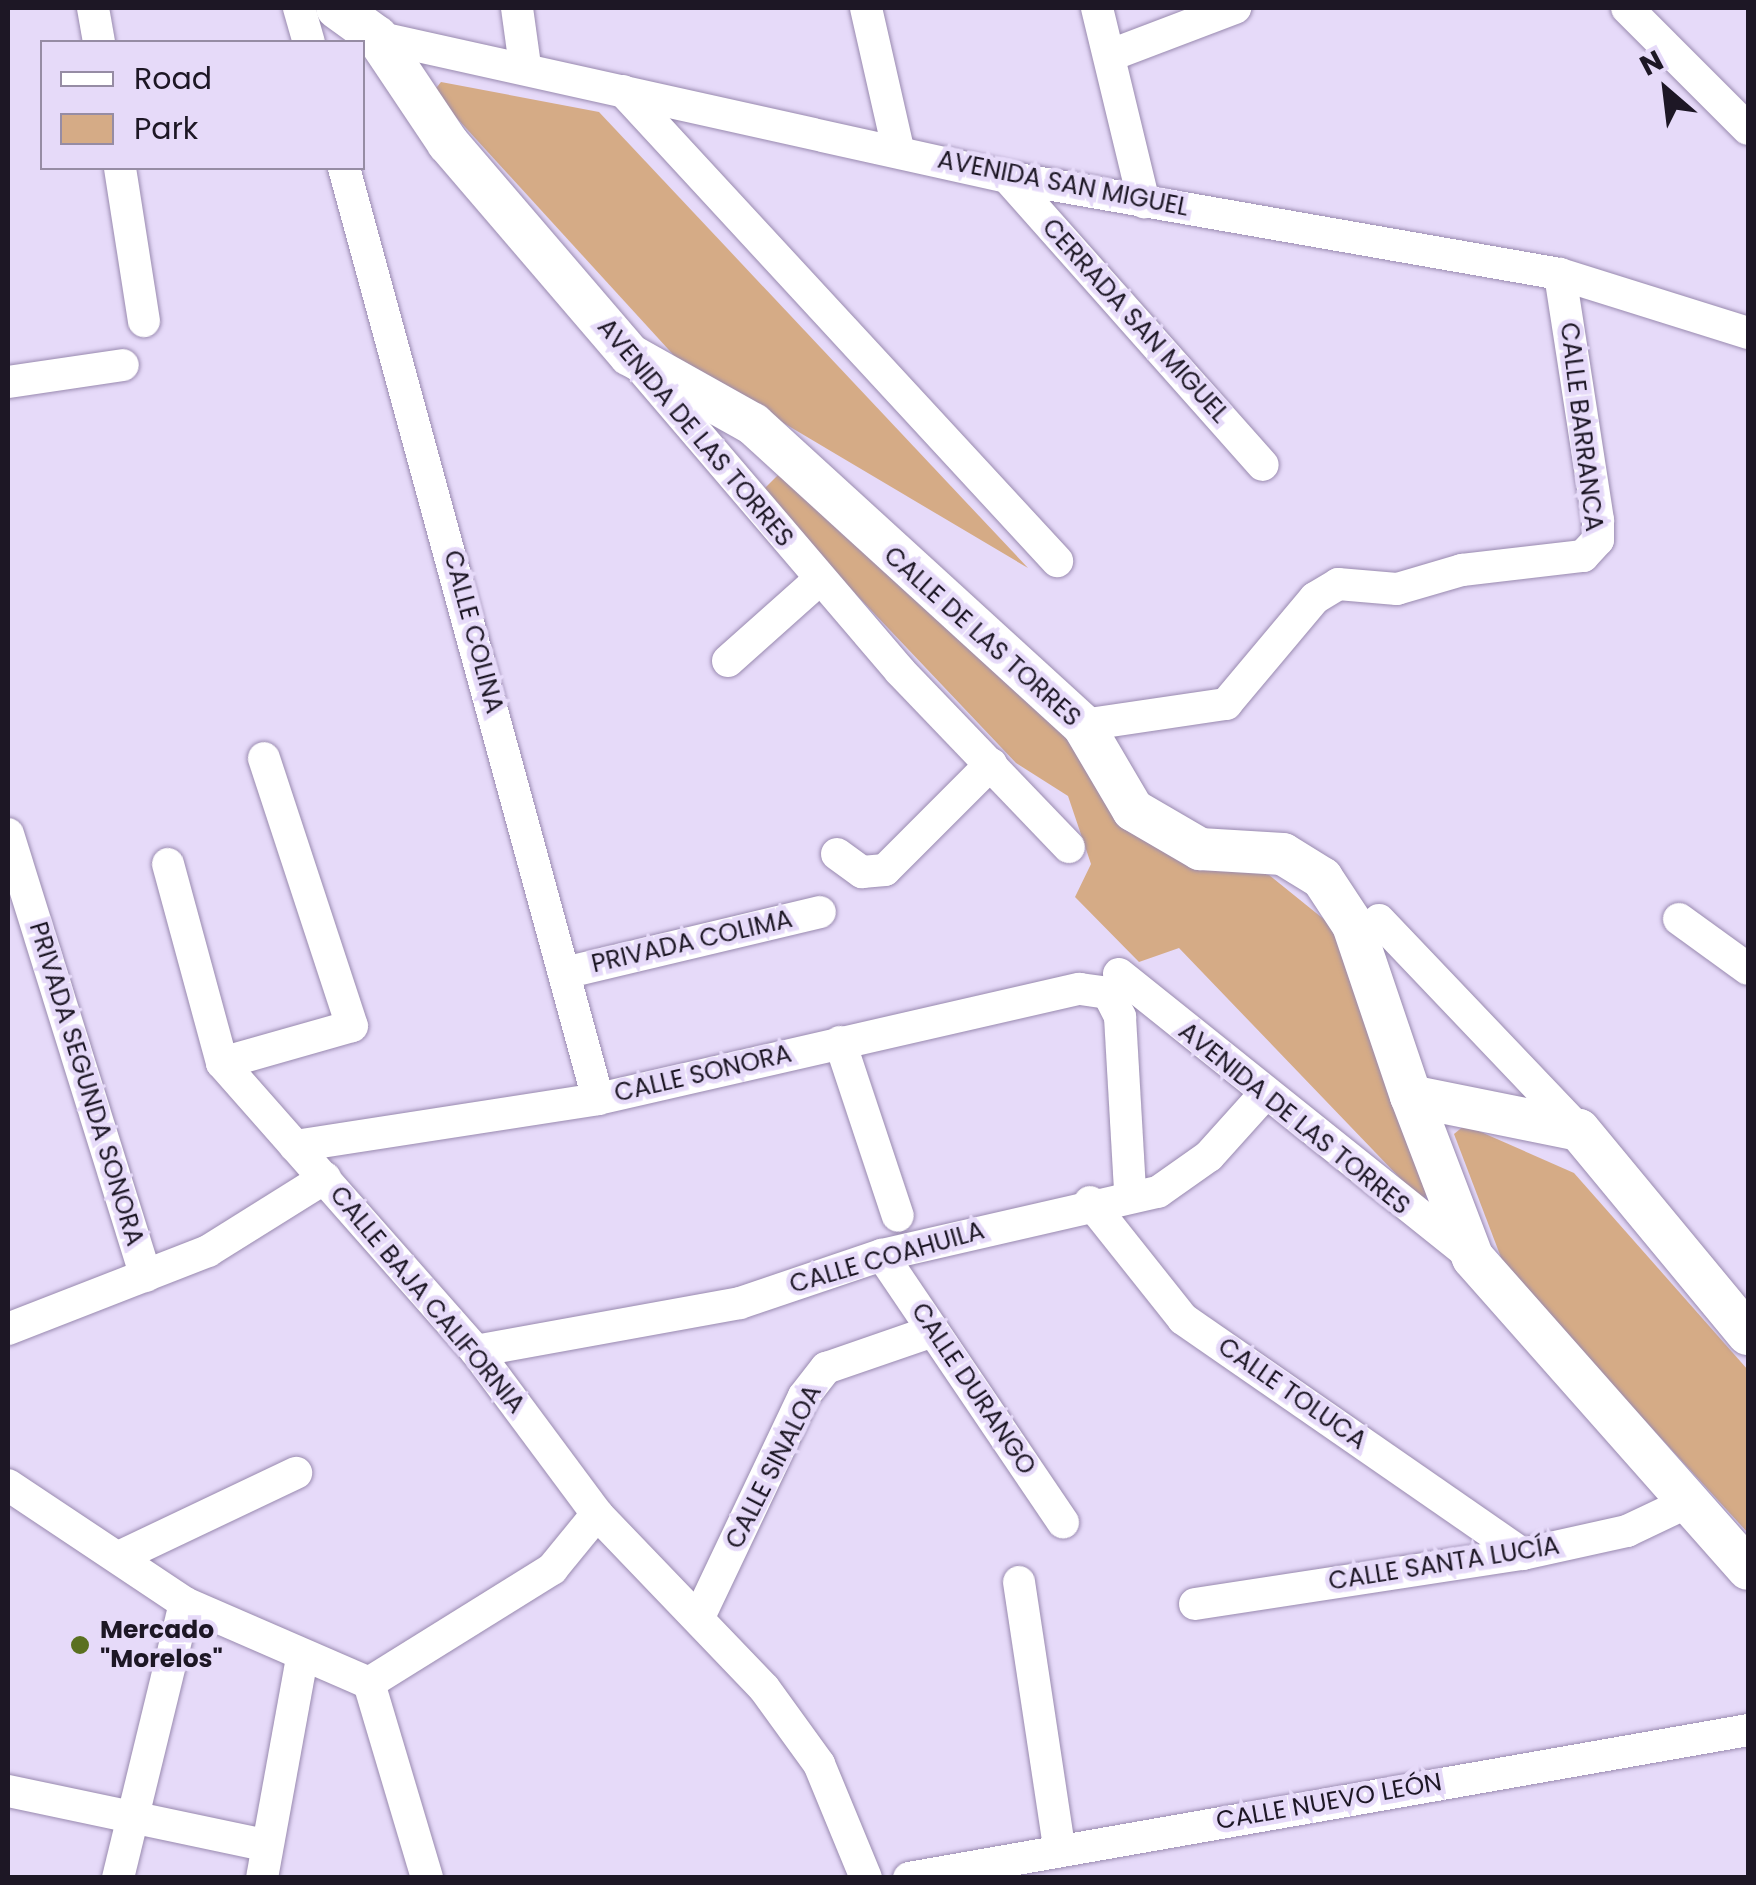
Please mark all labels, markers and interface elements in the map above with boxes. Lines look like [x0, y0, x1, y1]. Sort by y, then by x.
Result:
legend [40, 40, 365, 170]
north arrow [1616, 40, 1716, 140]
text: N [1633, 41, 1670, 85]
text: Road [134, 57, 212, 100]
text: Park [134, 107, 198, 150]
street label: AVENIDA SAN MIGUEL [935, 145, 1191, 223]
street label: CERRADA SAN MIGUEL [1036, 213, 1234, 429]
street label: AVENIDA DE LAS TORRES [591, 313, 799, 553]
street label: CALLE BARRANCA [1553, 321, 1609, 533]
street label: CALLE DE LAS TORRES [877, 541, 1087, 733]
street label: CALLE COLINA [437, 547, 509, 717]
street label: PRIVADA COLIMA [589, 904, 795, 980]
street label: PRIVADA SEGUNDA SONORA [22, 918, 150, 1250]
street label: AVENIDA DE LAS TORRES [1172, 1016, 1416, 1222]
street label: CALLE SONORA [612, 1039, 794, 1109]
street label: CALLE BAJA CALIFORNIA [323, 1180, 531, 1420]
street label: CALLE COAHUILA [786, 1216, 988, 1300]
street label: CALLE DURANGO [904, 1297, 1042, 1481]
street label: CALLE TOLUCA [1212, 1332, 1372, 1456]
street label: CALLE SINALOA [720, 1380, 828, 1554]
street label: CALLE SANTA LUCÍA [1326, 1531, 1562, 1597]
place label: Mercado "Morelos" [100, 1616, 223, 1675]
marker: Mercado "Morelos" [69, 1634, 91, 1656]
street label: CALLE NUEVO LEÓN [1214, 1767, 1444, 1837]

